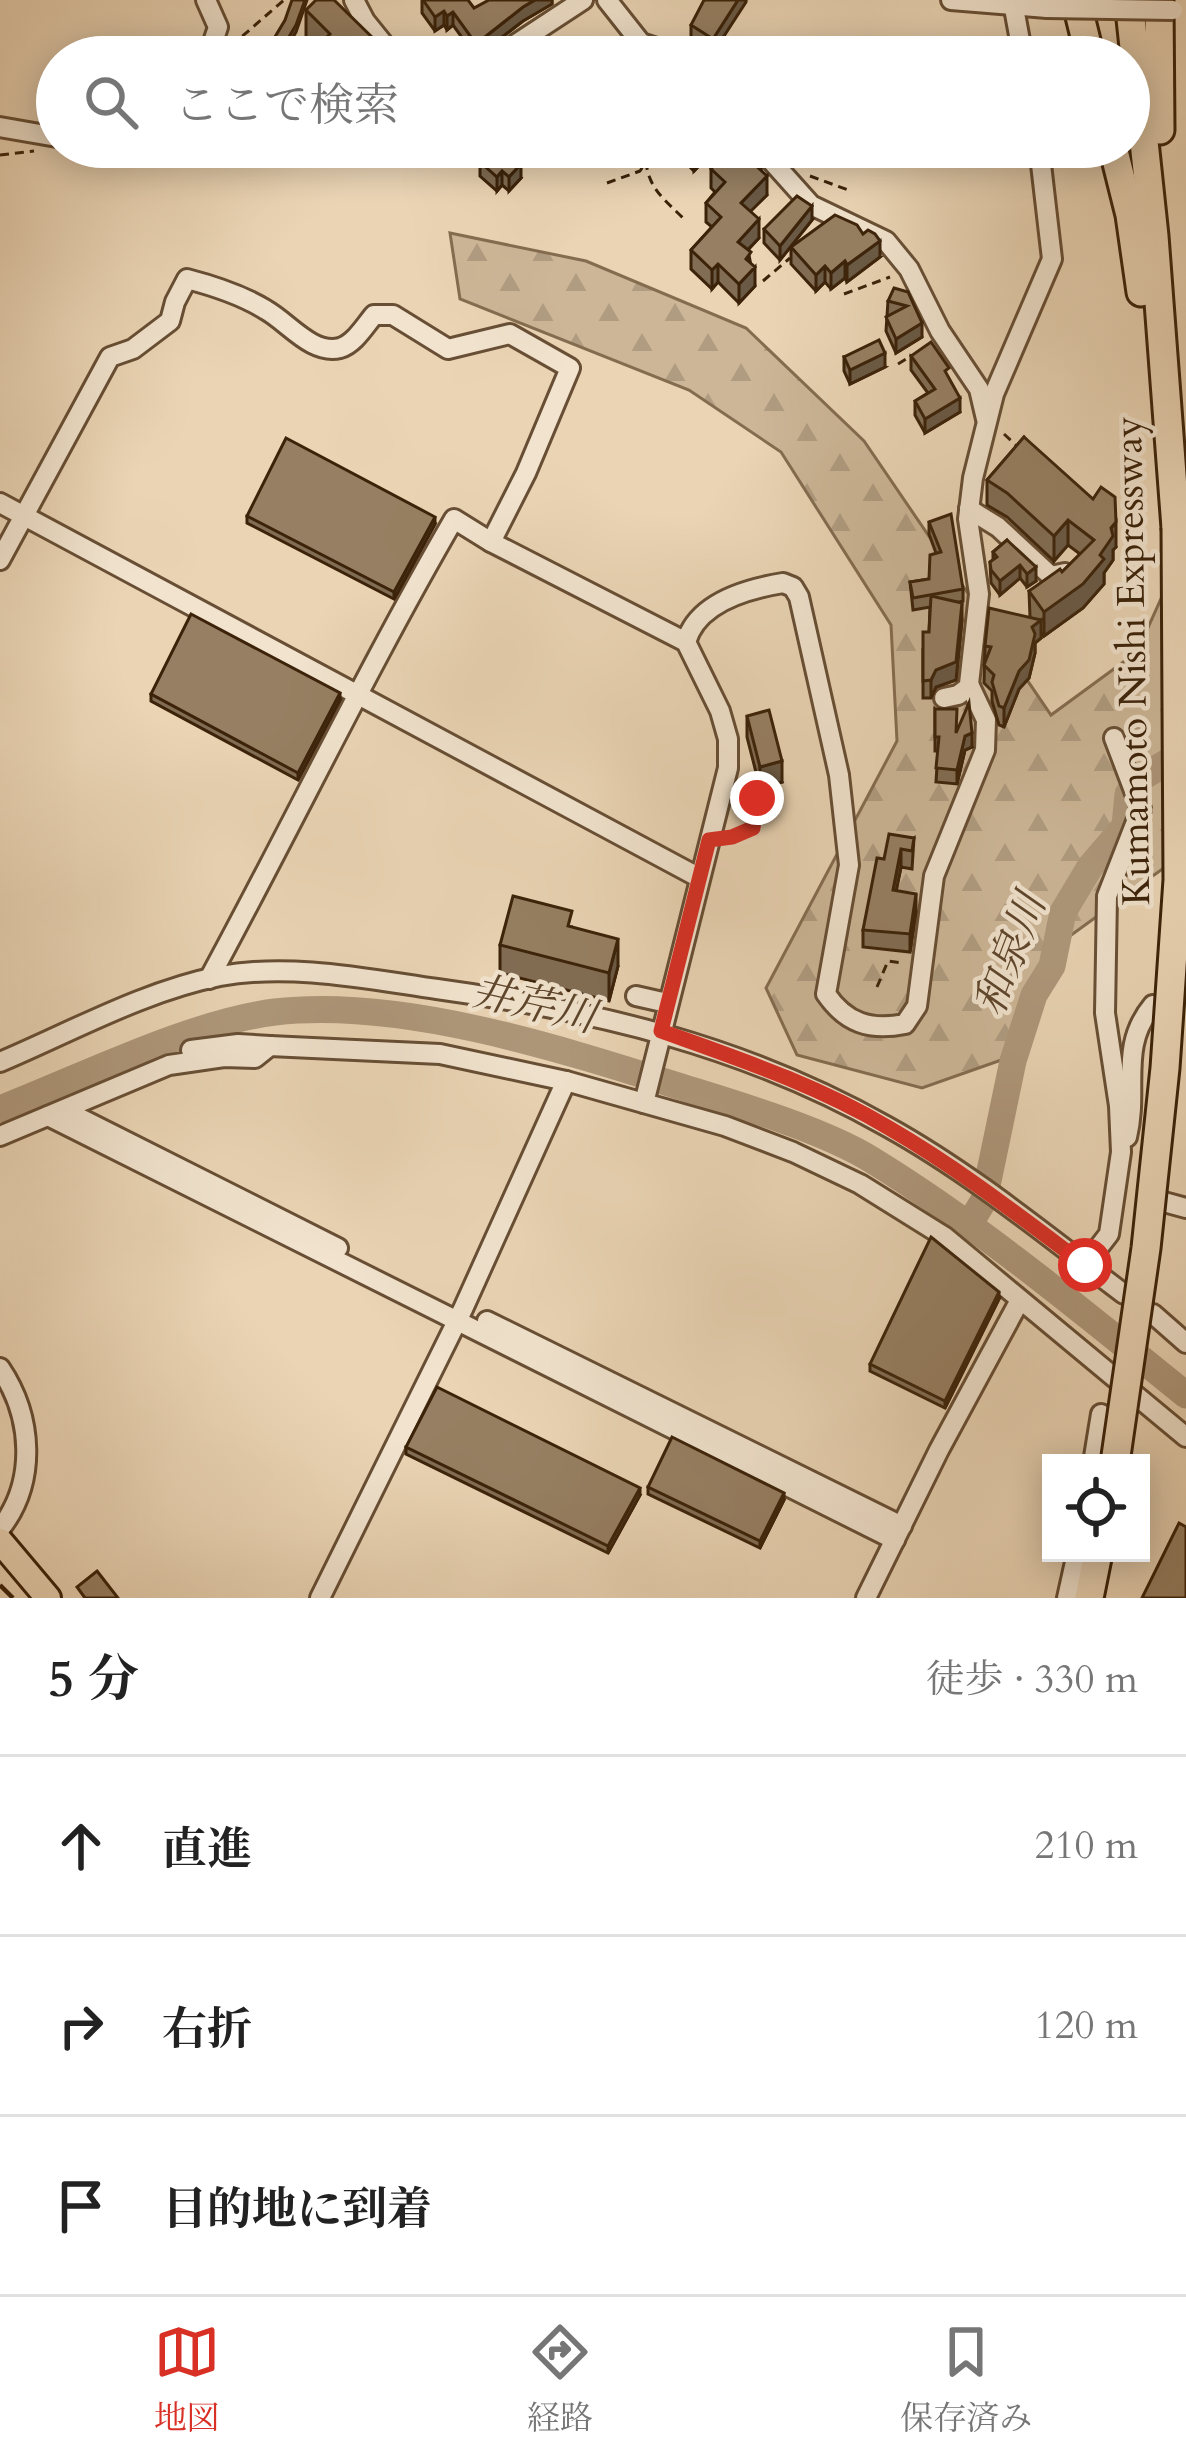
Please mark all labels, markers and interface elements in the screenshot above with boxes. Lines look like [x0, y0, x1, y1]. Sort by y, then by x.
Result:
search box [36, 36, 1150, 168]
icon: search [78, 69, 144, 135]
text: ここで検索 [174, 75, 399, 136]
street label: Kumamoto Nishi Expressway [1102, 416, 1163, 906]
route end [730, 771, 784, 825]
water label: 和泉川 [961, 882, 1061, 1024]
water label: 井芹川 [466, 963, 605, 1047]
route start [1058, 1238, 1112, 1292]
map controls [1042, 1454, 1150, 1562]
button: locate [1042, 1454, 1150, 1562]
text: 5 分 [48, 1645, 139, 1715]
text: 徒歩 · 330 m [926, 1653, 1138, 1706]
icon: ahead [48, 1813, 114, 1879]
text: 直進 [162, 1819, 252, 1880]
text: 210 m [1035, 1819, 1138, 1872]
icon: right [48, 1993, 114, 2059]
text: 右折 [162, 1999, 252, 2060]
text: 120 m [1035, 1999, 1138, 2052]
icon: arrive [48, 2173, 114, 2239]
text: 目的地に到着 [162, 2179, 432, 2240]
tab: 地図 [154, 2319, 220, 2441]
tab: 経路 [527, 2319, 593, 2441]
tab: 保存済み [900, 2319, 1032, 2441]

